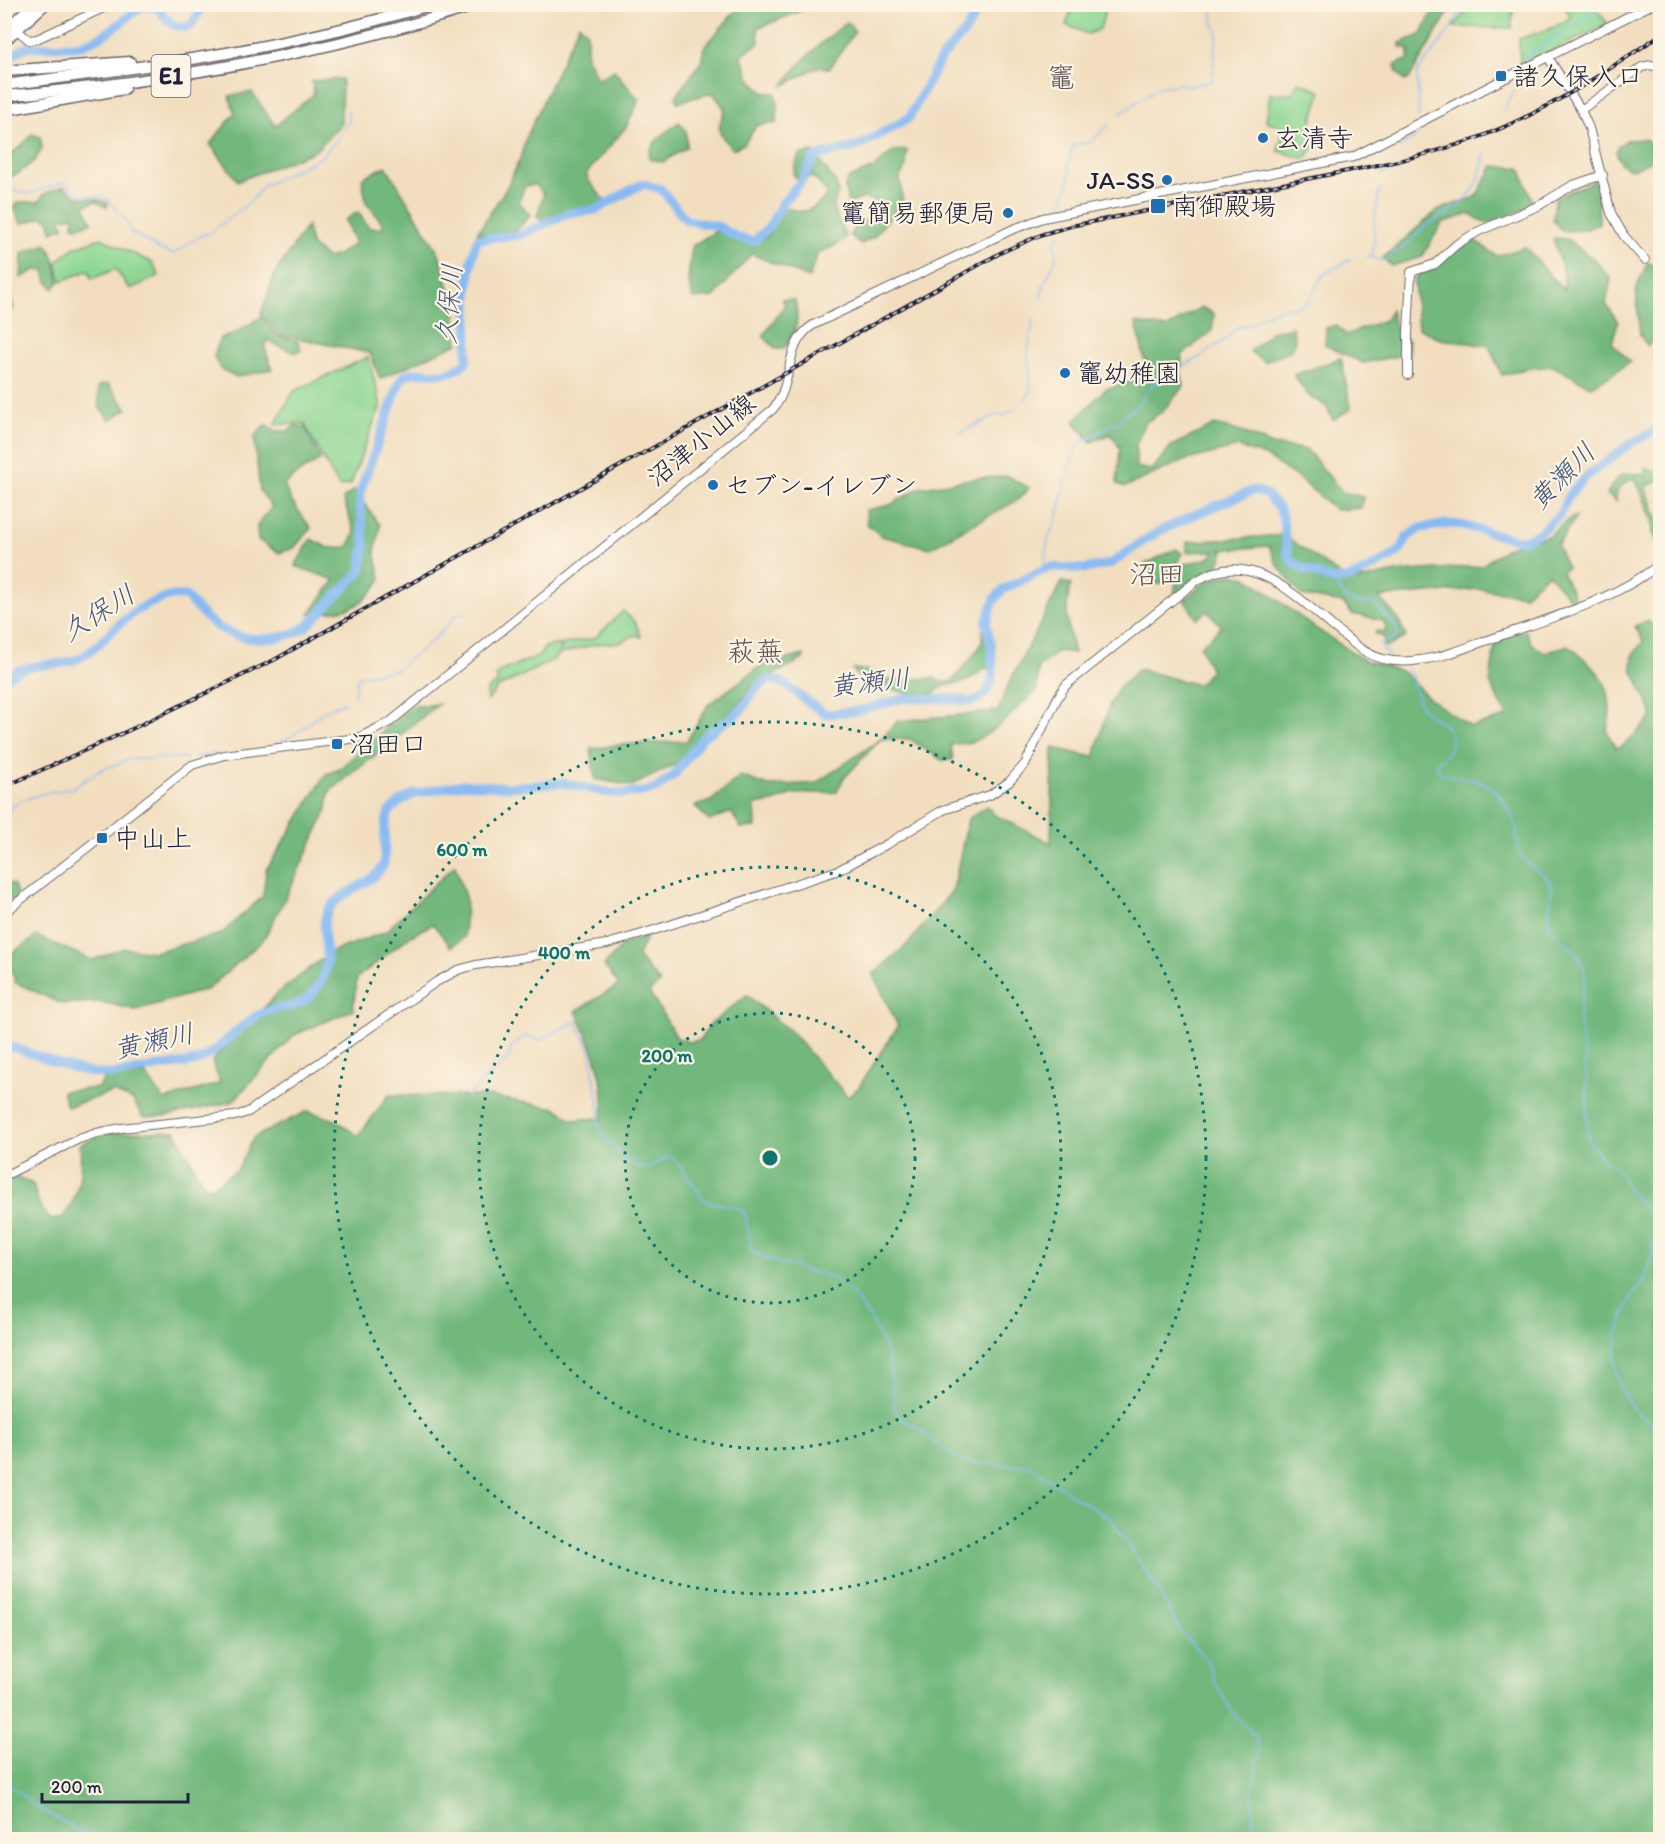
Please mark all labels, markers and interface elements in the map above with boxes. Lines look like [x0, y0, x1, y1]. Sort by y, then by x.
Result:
road number: E1 [152, 55, 190, 97]
district label: 竈 [1047, 60, 1075, 94]
place label: 諸久保入口 [1513, 60, 1643, 92]
marker: 諸久保入口 [1494, 69, 1508, 83]
place label: 玄清寺 [1275, 122, 1353, 154]
marker: 玄清寺 [1256, 131, 1270, 145]
place label: JA-SS [1086, 164, 1155, 196]
marker: JA-SS [1160, 173, 1174, 187]
place label: 南御殿場 [1172, 190, 1276, 222]
place label: 竃簡易郵便局 [840, 197, 996, 229]
marker: 南御殿場 [1149, 197, 1167, 215]
marker: 竃簡易郵便局 [1001, 206, 1015, 220]
water label: 久保川 [429, 262, 468, 346]
place label: 竈幼稚園 [1077, 357, 1181, 389]
marker: 竈幼稚園 [1058, 366, 1072, 380]
street label: 沼津小山線 [640, 387, 762, 493]
water label: 黄瀬川 [1521, 435, 1602, 516]
place label: セブン-イレブン [725, 469, 917, 501]
marker: セブン-イレブン [706, 478, 720, 492]
district label: 沼田 [1129, 557, 1185, 591]
water label: 久保川 [55, 577, 141, 648]
district label: 萩蕪 [727, 634, 783, 668]
water label: 黄瀬川 [828, 661, 912, 702]
place label: 沼田口 [349, 728, 427, 760]
marker: 沼田口 [330, 737, 344, 751]
place label: 中山上 [114, 822, 192, 854]
marker: 中山上 [95, 831, 109, 845]
text: 600 m [437, 839, 488, 861]
text: 400 m [538, 942, 591, 964]
water label: 黄瀬川 [111, 1016, 197, 1065]
text: 200 m [642, 1045, 693, 1067]
centre of rings [760, 1148, 780, 1168]
scale bar [42, 1766, 188, 1804]
text: 200 m [51, 1776, 102, 1798]

